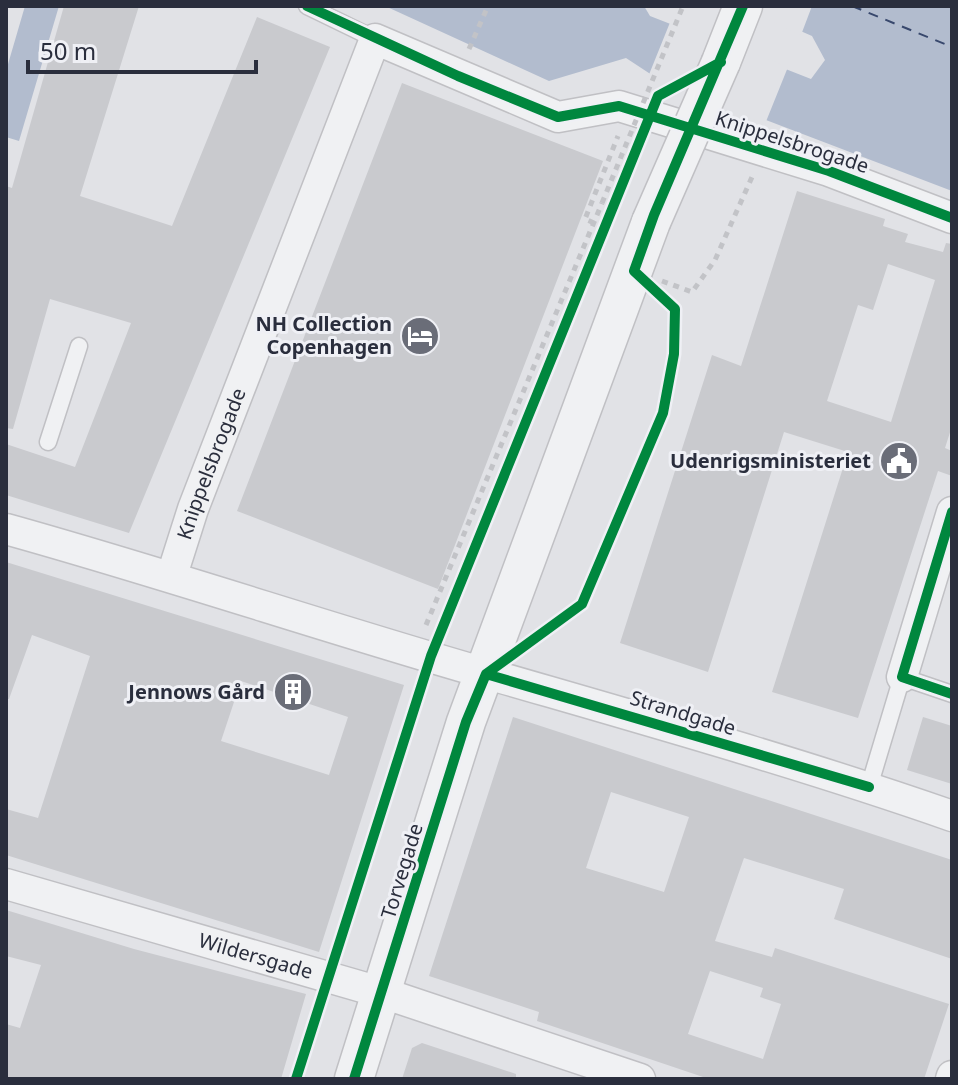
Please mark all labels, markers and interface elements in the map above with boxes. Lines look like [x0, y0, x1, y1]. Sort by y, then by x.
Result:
scale bar [28, 24, 256, 74]
text: 50 m [40, 34, 96, 67]
street label: Knippelsbrogade [712, 104, 872, 179]
place label: NH Collection Copenhagen [256, 310, 392, 360]
hotel icon: NH Collection Copenhagen [399, 315, 441, 357]
street label: Knippelsbrogade [170, 384, 252, 543]
public building icon: Udenrigsministeriet [878, 440, 920, 482]
place label: Udenrigsministeriet [670, 447, 871, 474]
building icon: Jennows Gård [272, 671, 314, 713]
place label: Jennows Gård [126, 678, 265, 705]
street label: Strandgade [627, 684, 739, 741]
street label: Torvegade [374, 820, 429, 922]
street label: Wildersgade [196, 926, 316, 985]

